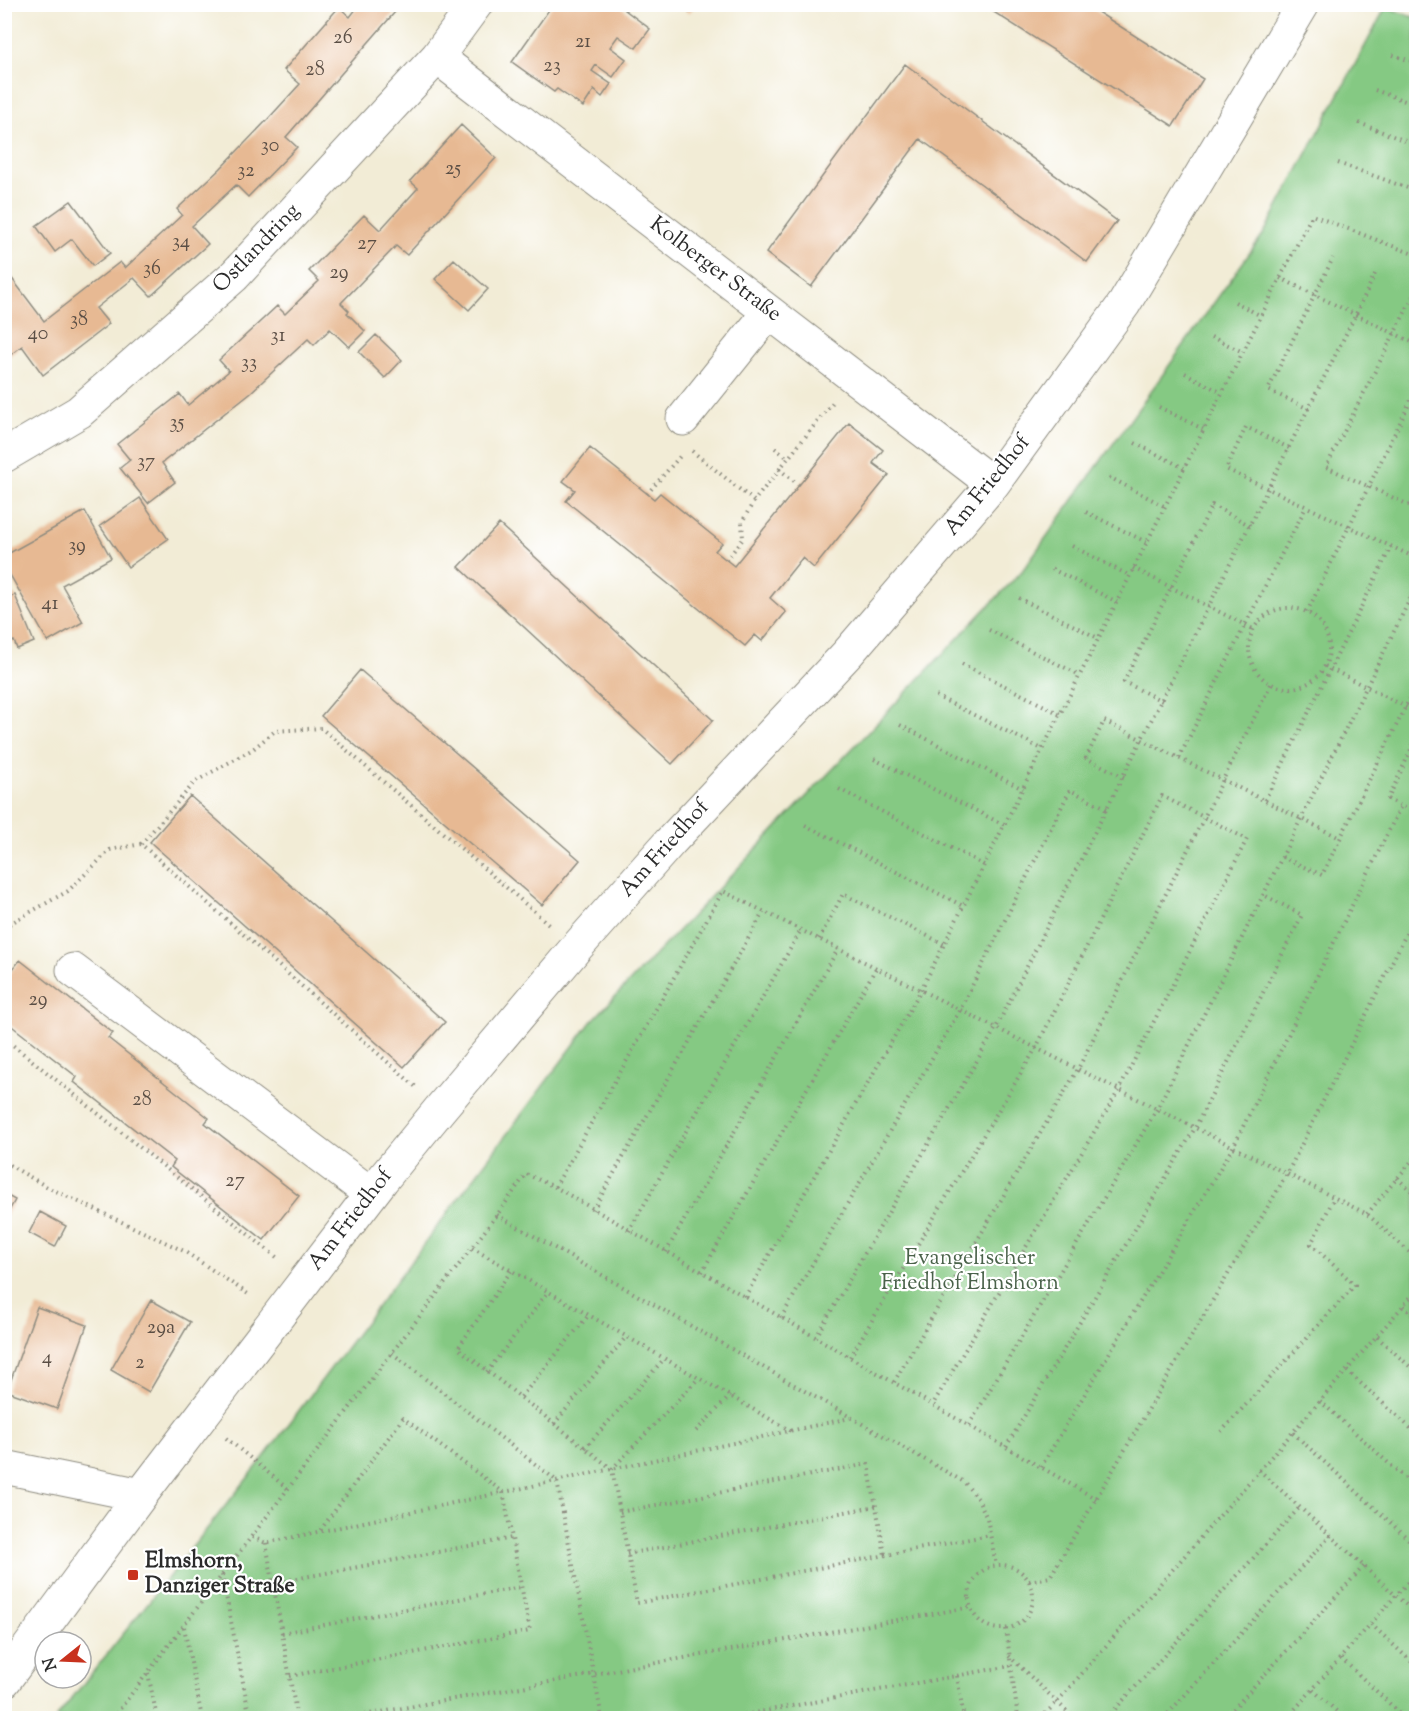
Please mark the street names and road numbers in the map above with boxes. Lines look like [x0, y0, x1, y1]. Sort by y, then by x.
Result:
street label: Ostlandring [206, 197, 308, 301]
street label: Kolberger Straße [642, 210, 788, 330]
street label: Am Friedhof [937, 427, 1040, 543]
street label: Am Friedhof [612, 792, 719, 905]
street label: Am Friedhof [301, 1161, 402, 1278]

